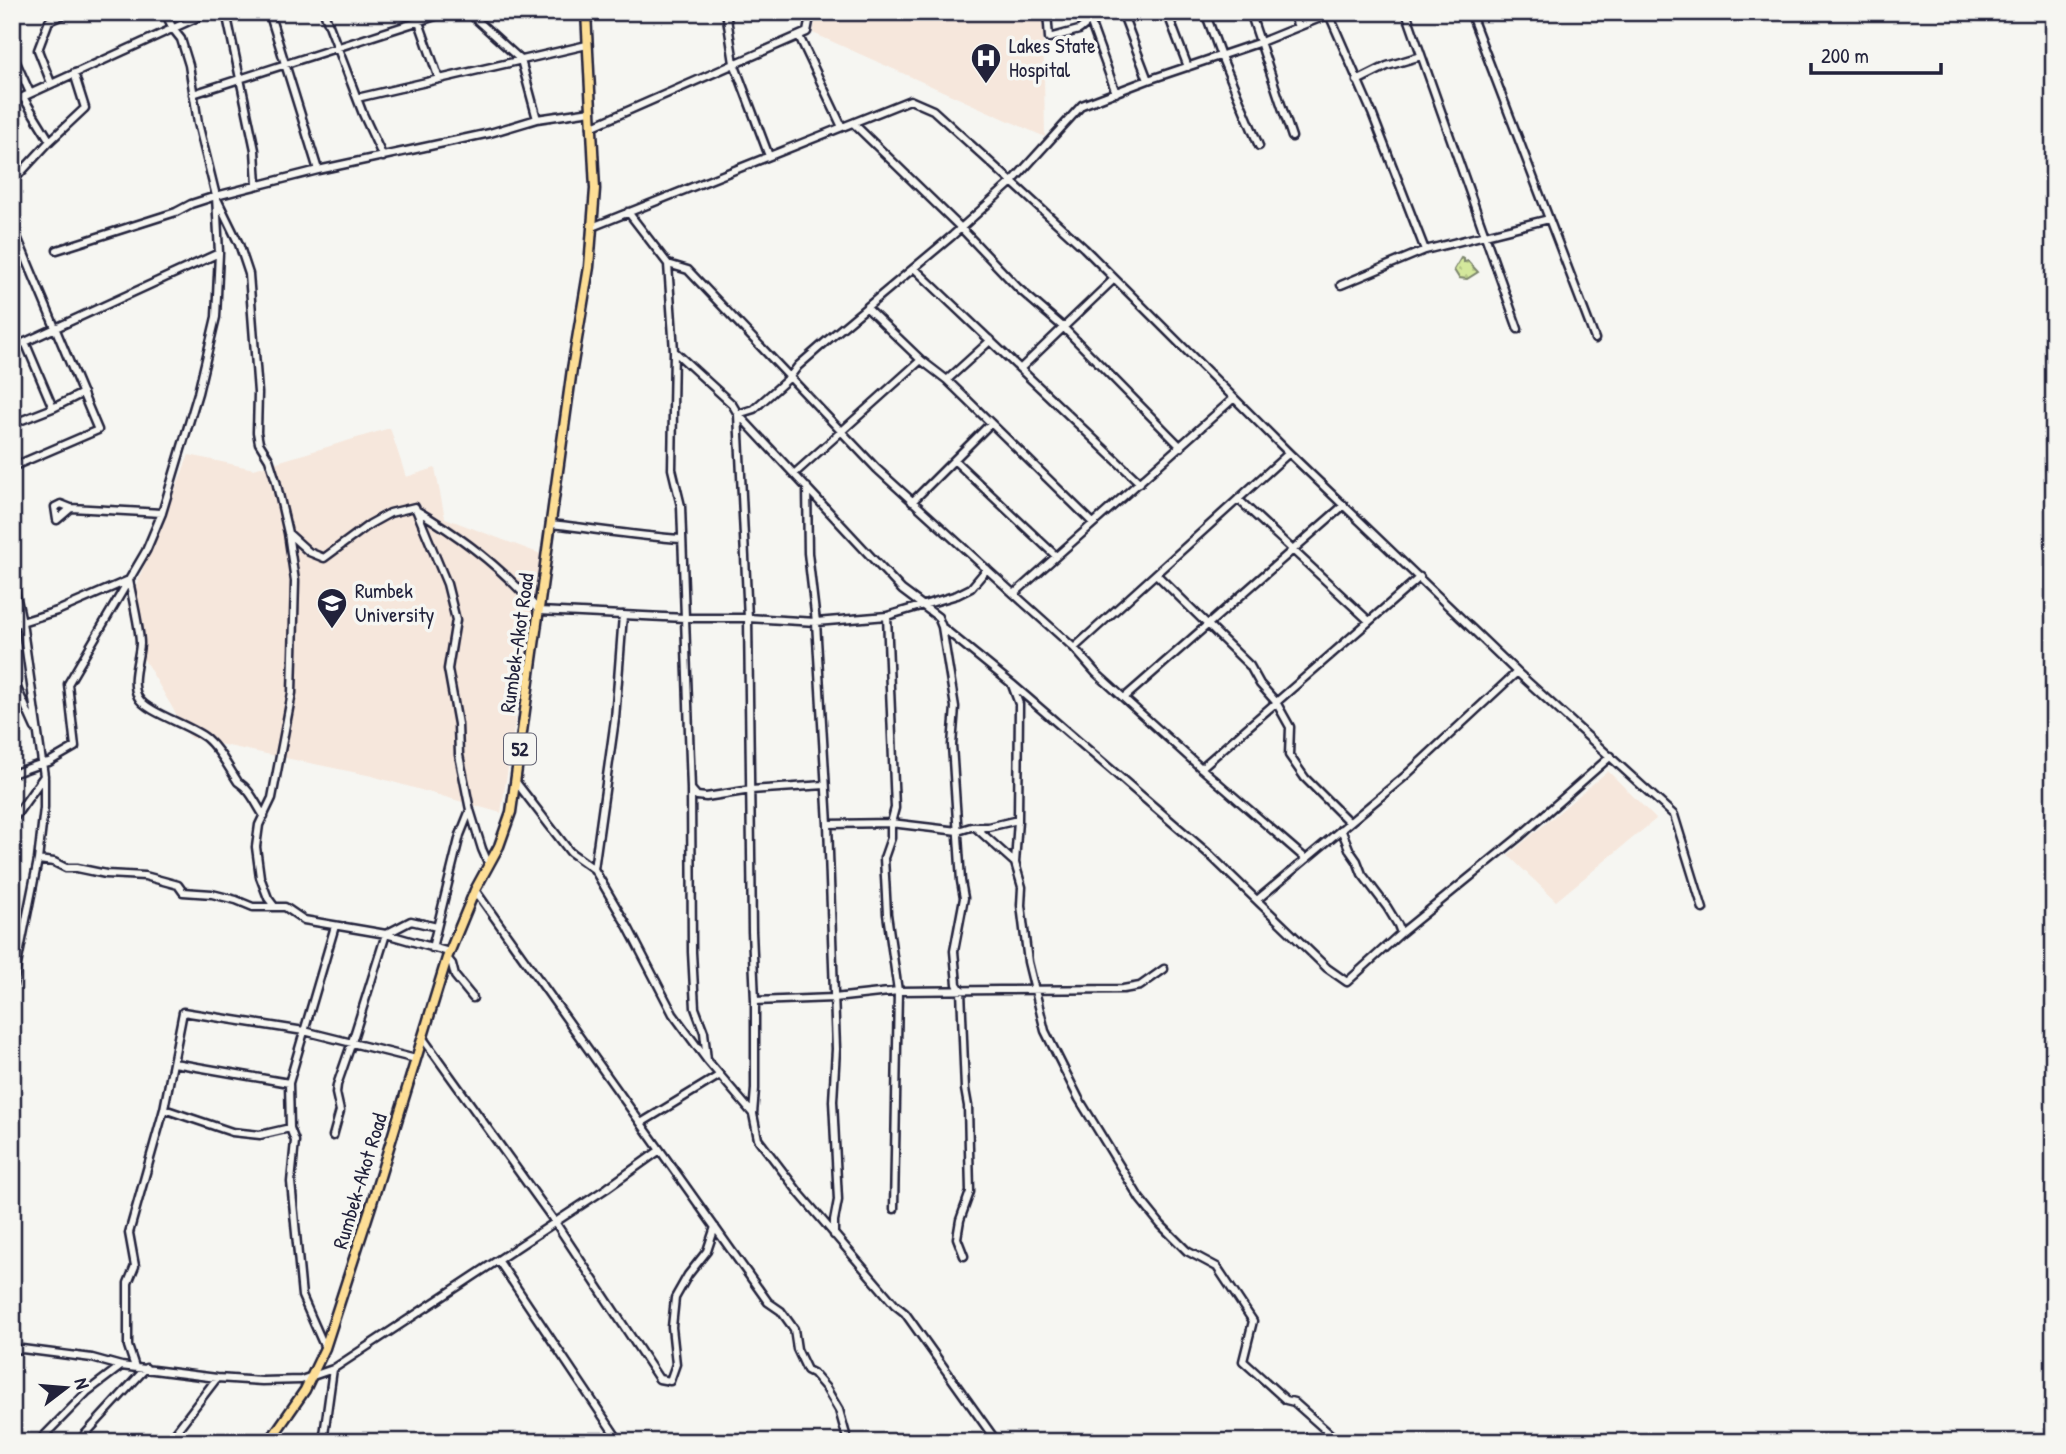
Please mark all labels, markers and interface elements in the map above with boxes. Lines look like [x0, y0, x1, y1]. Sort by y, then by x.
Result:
place label: Lakes State Hospital [1009, 31, 1096, 84]
scale bar [1811, 32, 1940, 76]
hospital icon: Lakes State Hospital [969, 41, 1003, 85]
text: 200 m [1821, 41, 1869, 70]
street label: Rumbek-Akot Road [492, 571, 541, 714]
place label: Rumbek University [355, 576, 435, 629]
school or university icon: Rumbek University [315, 586, 349, 630]
road number: 52 [504, 734, 536, 764]
street label: Rumbek-Akot Road [325, 1110, 394, 1252]
north arrow [32, 1352, 102, 1422]
text: N [68, 1375, 96, 1392]

